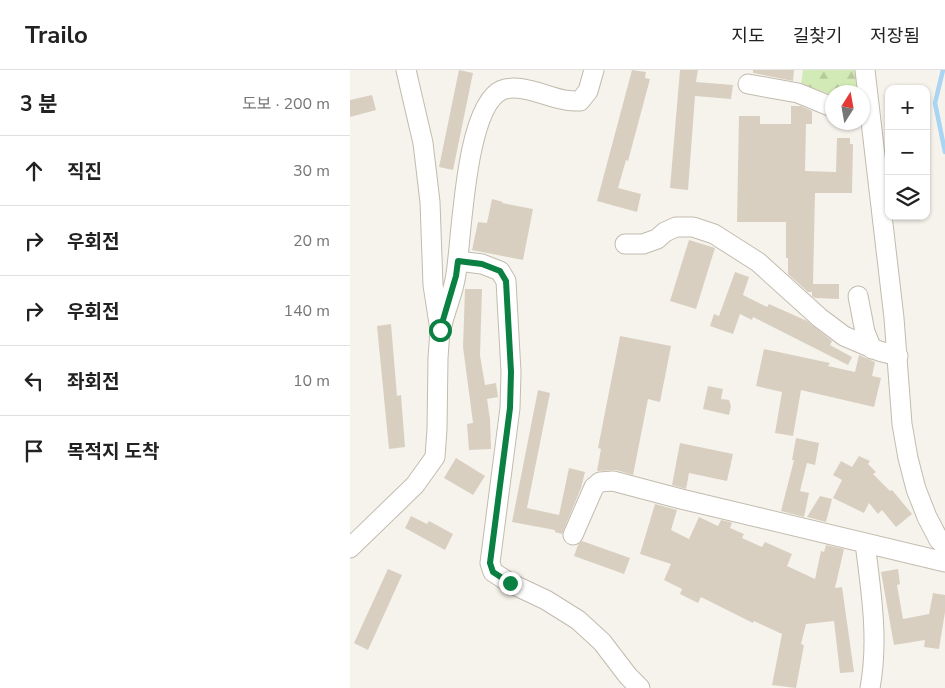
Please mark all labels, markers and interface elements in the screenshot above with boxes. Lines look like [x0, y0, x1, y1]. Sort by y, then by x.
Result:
text: Trailo [25, 19, 88, 51]
text: 지도 [732, 24, 765, 48]
text: 길찾기 [793, 24, 842, 48]
text: 저장됨 [870, 24, 920, 48]
north arrow [825, 85, 870, 130]
map controls [885, 85, 930, 220]
button: + [885, 85, 930, 130]
text: 3 분 [20, 90, 58, 118]
text: 도보 · 200 m [242, 93, 330, 115]
button: − [885, 130, 930, 175]
icon: ahead [20, 157, 48, 185]
text: 직진 [67, 159, 102, 185]
text: 30 m [293, 160, 330, 182]
button: layers [885, 175, 930, 220]
icon: right [20, 227, 48, 255]
text: 우회전 [67, 229, 119, 255]
text: 20 m [293, 230, 330, 252]
icon: right [20, 297, 48, 325]
text: 우회전 [67, 299, 119, 325]
text: 140 m [283, 300, 330, 322]
route start [429, 319, 452, 342]
icon: left [20, 367, 48, 395]
text: 좌회전 [67, 369, 119, 395]
text: 10 m [293, 370, 330, 392]
icon: arrive [20, 437, 48, 465]
text: 목적지 도착 [67, 439, 160, 465]
route end [499, 572, 522, 595]

